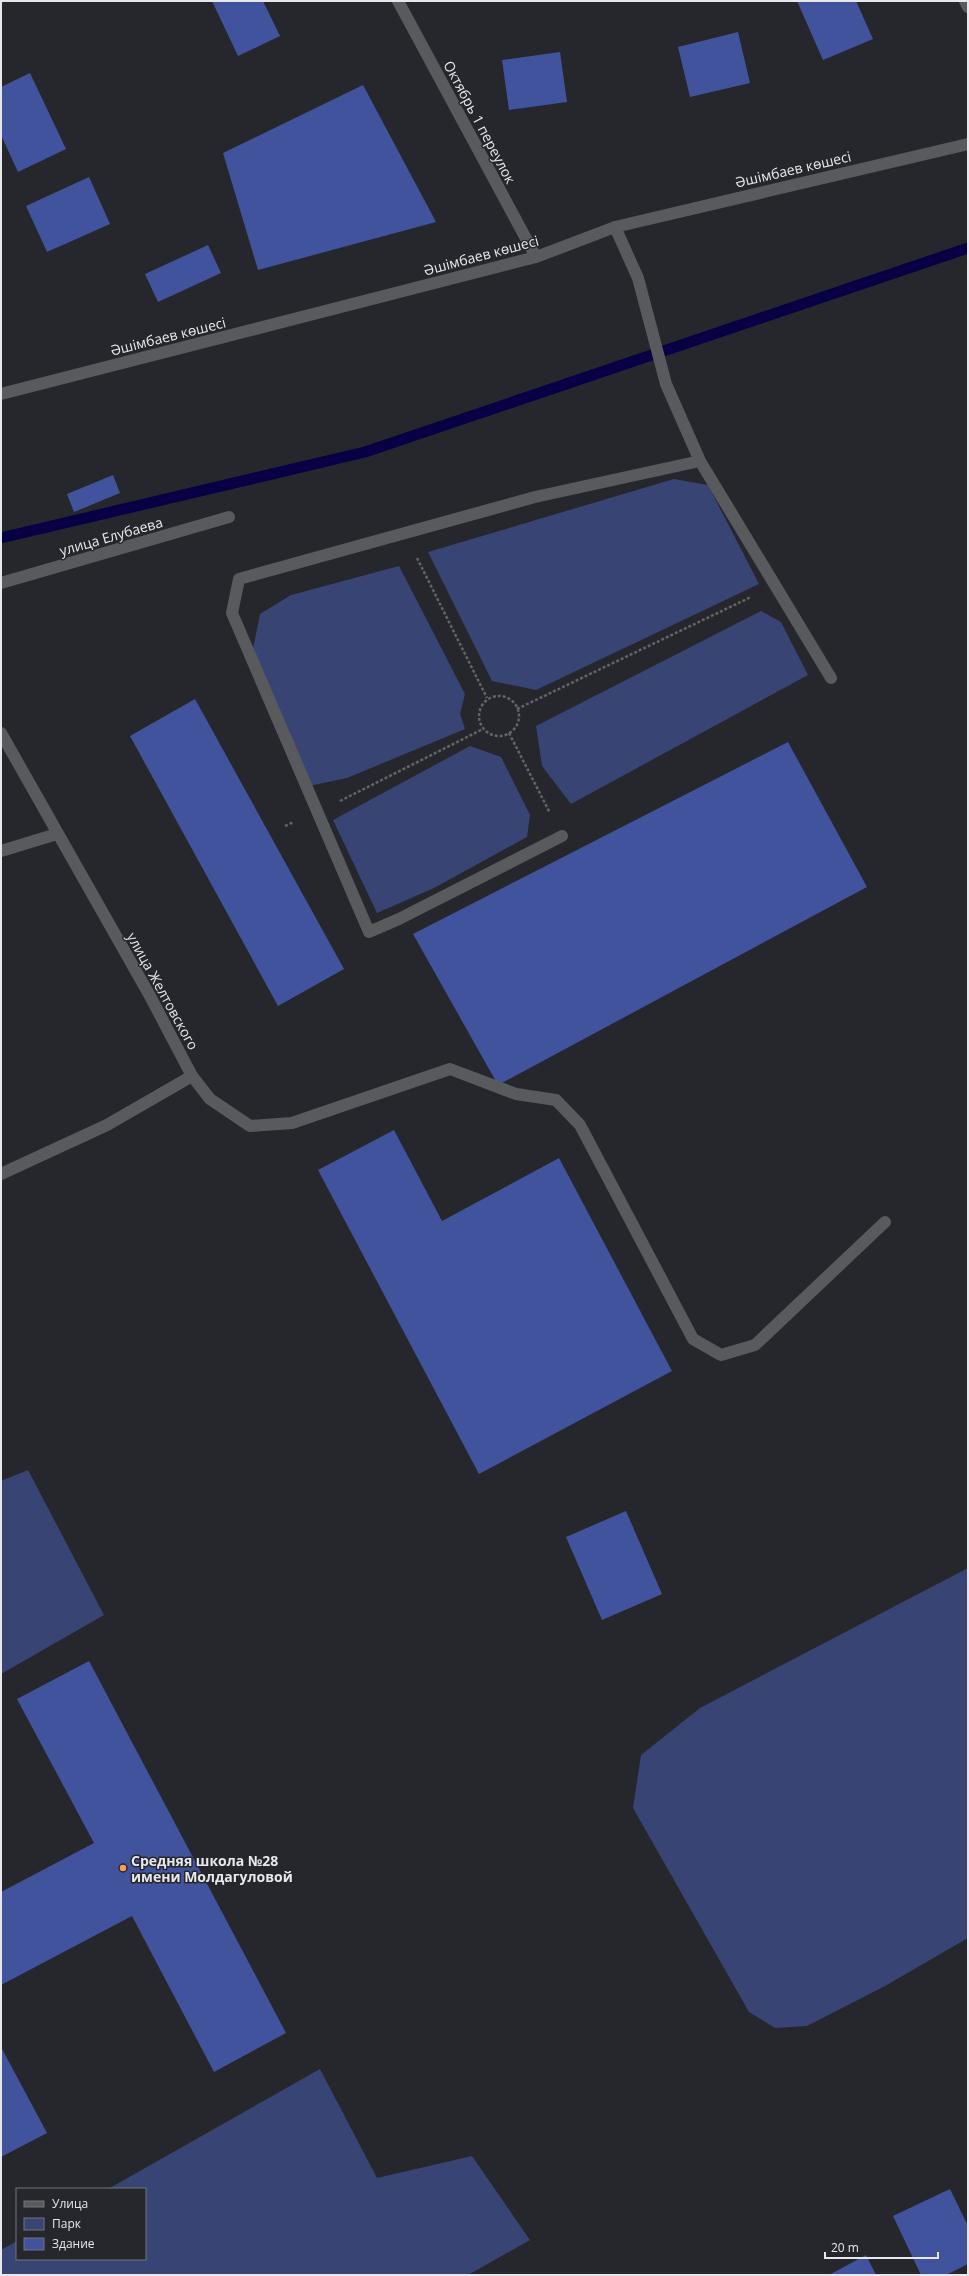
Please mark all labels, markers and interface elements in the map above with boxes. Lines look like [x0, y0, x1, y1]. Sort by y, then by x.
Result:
street label: Октябрь 1 переулок [440, 57, 521, 187]
street label: Әшімбаев көшесі [733, 146, 853, 192]
street label: Әшімбаев көшесі [421, 231, 541, 279]
street label: Әшімбаев көшесі [108, 312, 228, 360]
street label: улица Елубаева [57, 512, 165, 560]
street label: улица Желтовского [123, 929, 203, 1053]
place label: Средняя школа №28 имени Молдагуловой [131, 1851, 293, 1886]
marker: Средняя школа №28 имени Молдагуловой [118, 1863, 128, 1873]
legend [16, 2188, 146, 2260]
text: Улица [52, 2195, 88, 2212]
text: Парк [52, 2215, 82, 2232]
scale bar [825, 2234, 938, 2260]
text: Здание [52, 2235, 95, 2252]
text: 20 m [831, 2239, 859, 2256]

